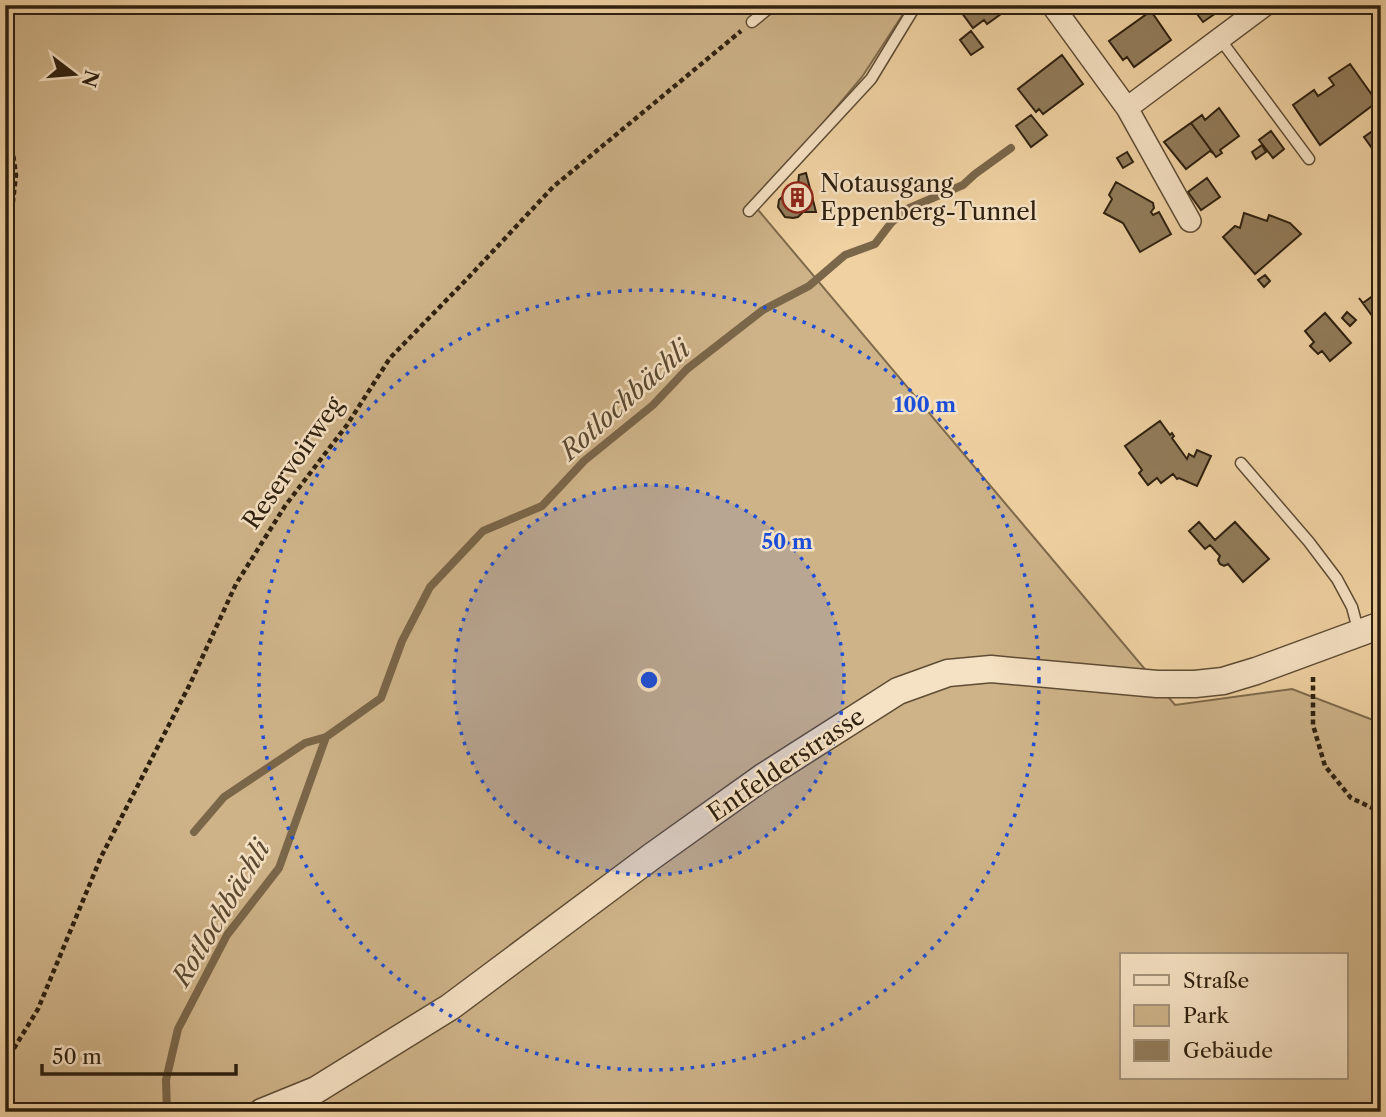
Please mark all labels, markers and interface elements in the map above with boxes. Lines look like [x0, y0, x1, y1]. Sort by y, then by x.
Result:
north arrow [38, 38, 108, 108]
text: N [77, 67, 103, 90]
place label: Notausgang Eppenberg-Tunnel [820, 169, 1037, 226]
building icon: Notausgang Eppenberg-Tunnel [780, 181, 814, 215]
water label: Rotlochbächli [552, 332, 698, 468]
street label: Reservoirweg [236, 391, 349, 534]
text: 100 m [894, 392, 956, 417]
text: 50 m [761, 529, 813, 554]
centre of rings [637, 668, 661, 692]
street label: Entfelderstrasse [702, 701, 870, 828]
water label: Rotlochbächli [164, 833, 278, 993]
legend [1120, 953, 1348, 1078]
text: Straße [1183, 968, 1249, 993]
text: Park [1183, 1003, 1229, 1028]
scale bar [42, 1033, 236, 1077]
text: Gebäude [1183, 1038, 1273, 1063]
text: 50 m [52, 1044, 102, 1069]

